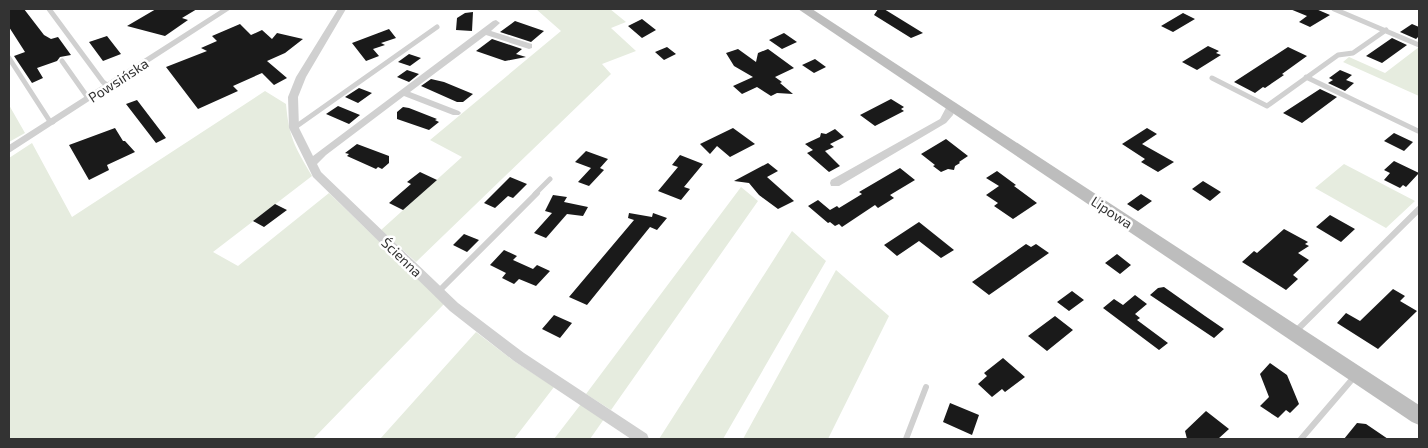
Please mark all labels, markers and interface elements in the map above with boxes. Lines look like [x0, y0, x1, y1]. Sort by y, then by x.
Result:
street label: Powsińska [85, 54, 151, 106]
street label: Lipowa [1088, 192, 1136, 232]
street label: Ścienna [378, 234, 426, 280]

